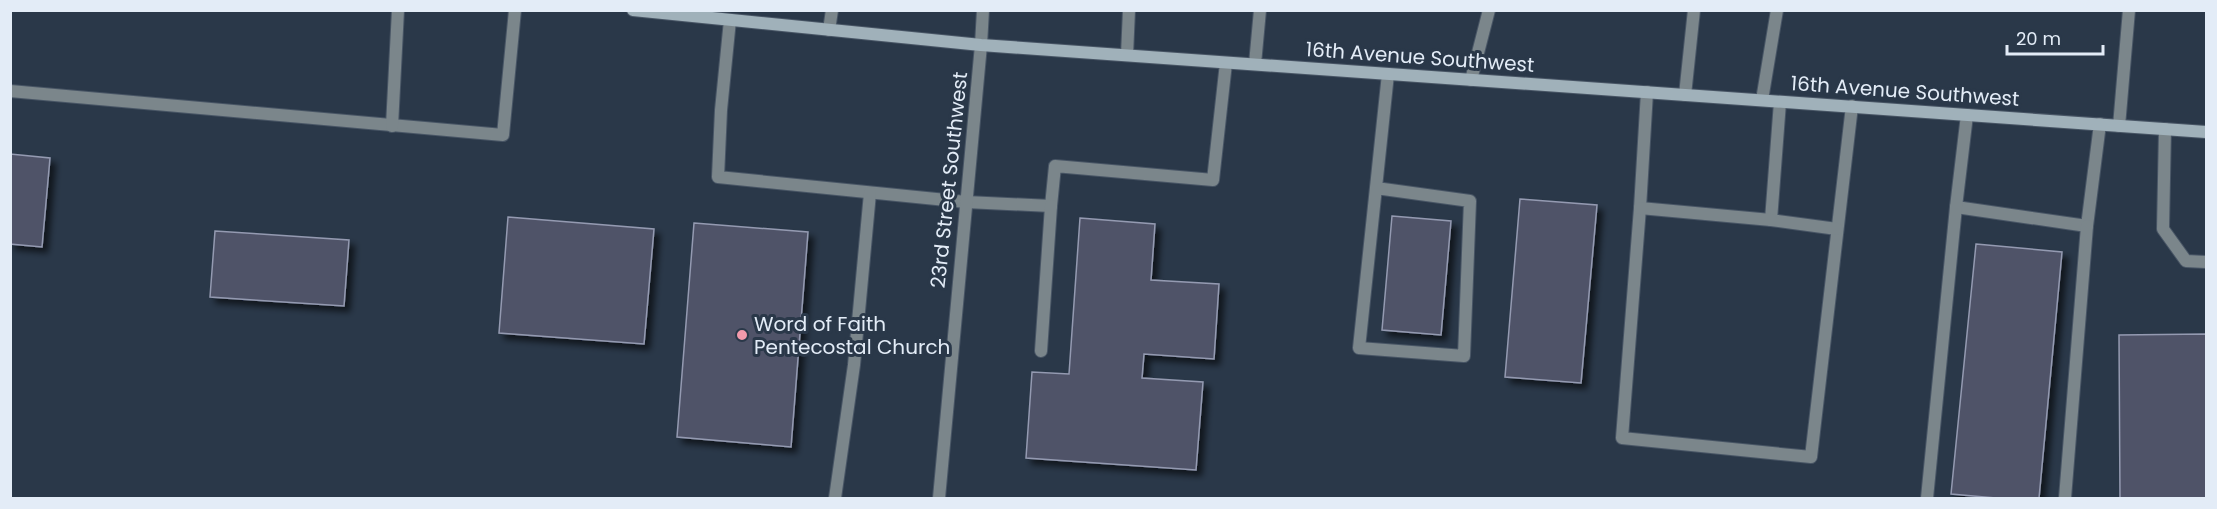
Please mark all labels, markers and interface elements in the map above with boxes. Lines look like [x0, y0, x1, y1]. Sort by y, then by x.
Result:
scale bar [2007, 18, 2103, 56]
text: 20 m [2016, 26, 2061, 51]
street label: 16th Avenue Southwest [1305, 35, 1535, 79]
street label: 16th Avenue Southwest [1790, 69, 2020, 113]
street label: 23rd Street Southwest [924, 70, 974, 290]
place label: Word of Faith Pentecostal Church [754, 310, 950, 361]
marker: Word of Faith Pentecostal Church [735, 328, 749, 342]

